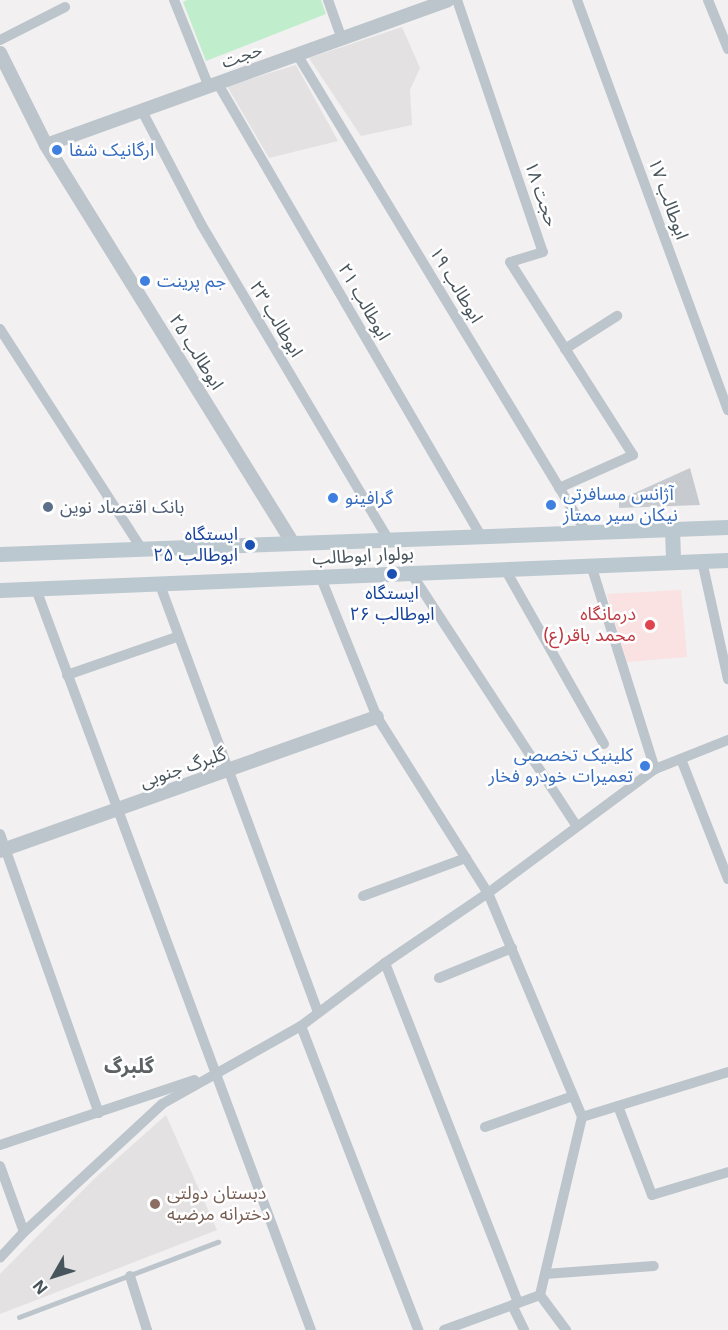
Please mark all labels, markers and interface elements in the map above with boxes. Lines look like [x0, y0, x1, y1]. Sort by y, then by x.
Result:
street label: حجت [219, 39, 265, 73]
place label: ارگانیک شفا [69, 139, 154, 161]
marker: ارگانیک شفا [50, 143, 64, 157]
street label: ابوطالب ۱۷ [643, 155, 693, 243]
street label: حجت ۱۸ [520, 159, 562, 229]
street label: ابوطالب ۱۹ [425, 243, 487, 327]
street label: ابوطالب ۲۱ [333, 260, 395, 344]
place label: جم پرینت [157, 270, 226, 292]
marker: جم پرینت [138, 274, 152, 288]
street label: ابوطالب ۲۳ [245, 277, 307, 361]
street label: ابوطالب ۲۵ [164, 310, 228, 394]
place label: آژانس مسافرتی نیکان سیر ممتاز [563, 484, 678, 526]
place label: گرافینو [345, 487, 393, 509]
marker: گرافینو [326, 491, 340, 505]
place label: بانک اقتصاد نوین [60, 496, 184, 518]
marker: آژانس مسافرتی نیکان سیر ممتاز [544, 498, 558, 512]
marker: بانک اقتصاد نوین [41, 500, 55, 514]
place label: ایستگاه ابوطالب ۲۵ [153, 524, 238, 566]
marker: ایستگاه ابوطالب ۲۵ [243, 538, 257, 552]
street label: بولوار ابوطالب [312, 543, 414, 569]
marker: ایستگاه ابوطالب ۲۶ [385, 567, 399, 581]
place label: ایستگاه ابوطالب ۲۶ [349, 583, 435, 626]
place label: درمانگاه محمد باقر(ع) [543, 604, 636, 646]
marker: درمانگاه محمد باقر(ع) [641, 616, 659, 634]
street label: گلبرگ جنوبی [137, 743, 229, 793]
place label: کلینیک تخصصی تعمیرات خودرو فخار [488, 745, 633, 788]
marker: کلینیک تخصصی تعمیرات خودرو فخار [638, 759, 652, 773]
district label: گلبرگ [104, 1054, 154, 1078]
place label: دبستان دولتی دخترانه مرضیه [167, 1183, 270, 1226]
marker: دبستان دولتی دخترانه مرضیه [148, 1197, 162, 1211]
north arrow [24, 1246, 84, 1306]
text: N [28, 1276, 52, 1298]

